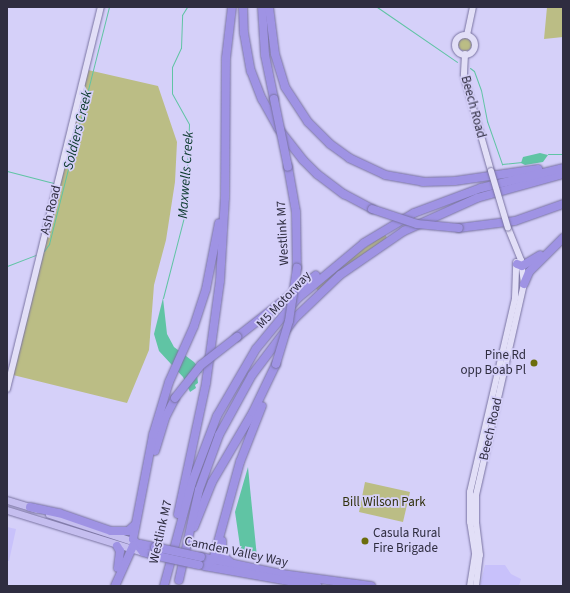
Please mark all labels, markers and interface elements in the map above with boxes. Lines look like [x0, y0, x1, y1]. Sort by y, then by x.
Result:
street label: Beech Road [457, 74, 489, 140]
water label: Soldiers Creek [60, 89, 96, 171]
water label: Maxwells Creek [175, 131, 197, 219]
street label: Ash Road [37, 184, 65, 236]
street label: Westlink M7 [274, 200, 292, 266]
street label: M5 Motorway [254, 268, 314, 332]
place label: Pine Rd opp Boab Pl [460, 348, 526, 379]
marker: Pine Rd opp Boab Pl [529, 358, 539, 368]
street label: Beech Road [476, 396, 506, 462]
park label: Bill Wilson Park [342, 494, 426, 510]
street label: Westlink M7 [146, 499, 176, 565]
place label: Casula Rural Fire Brigade [373, 526, 441, 557]
street label: Camden Valley Way [183, 533, 289, 571]
marker: Casula Rural Fire Brigade [360, 536, 370, 546]

